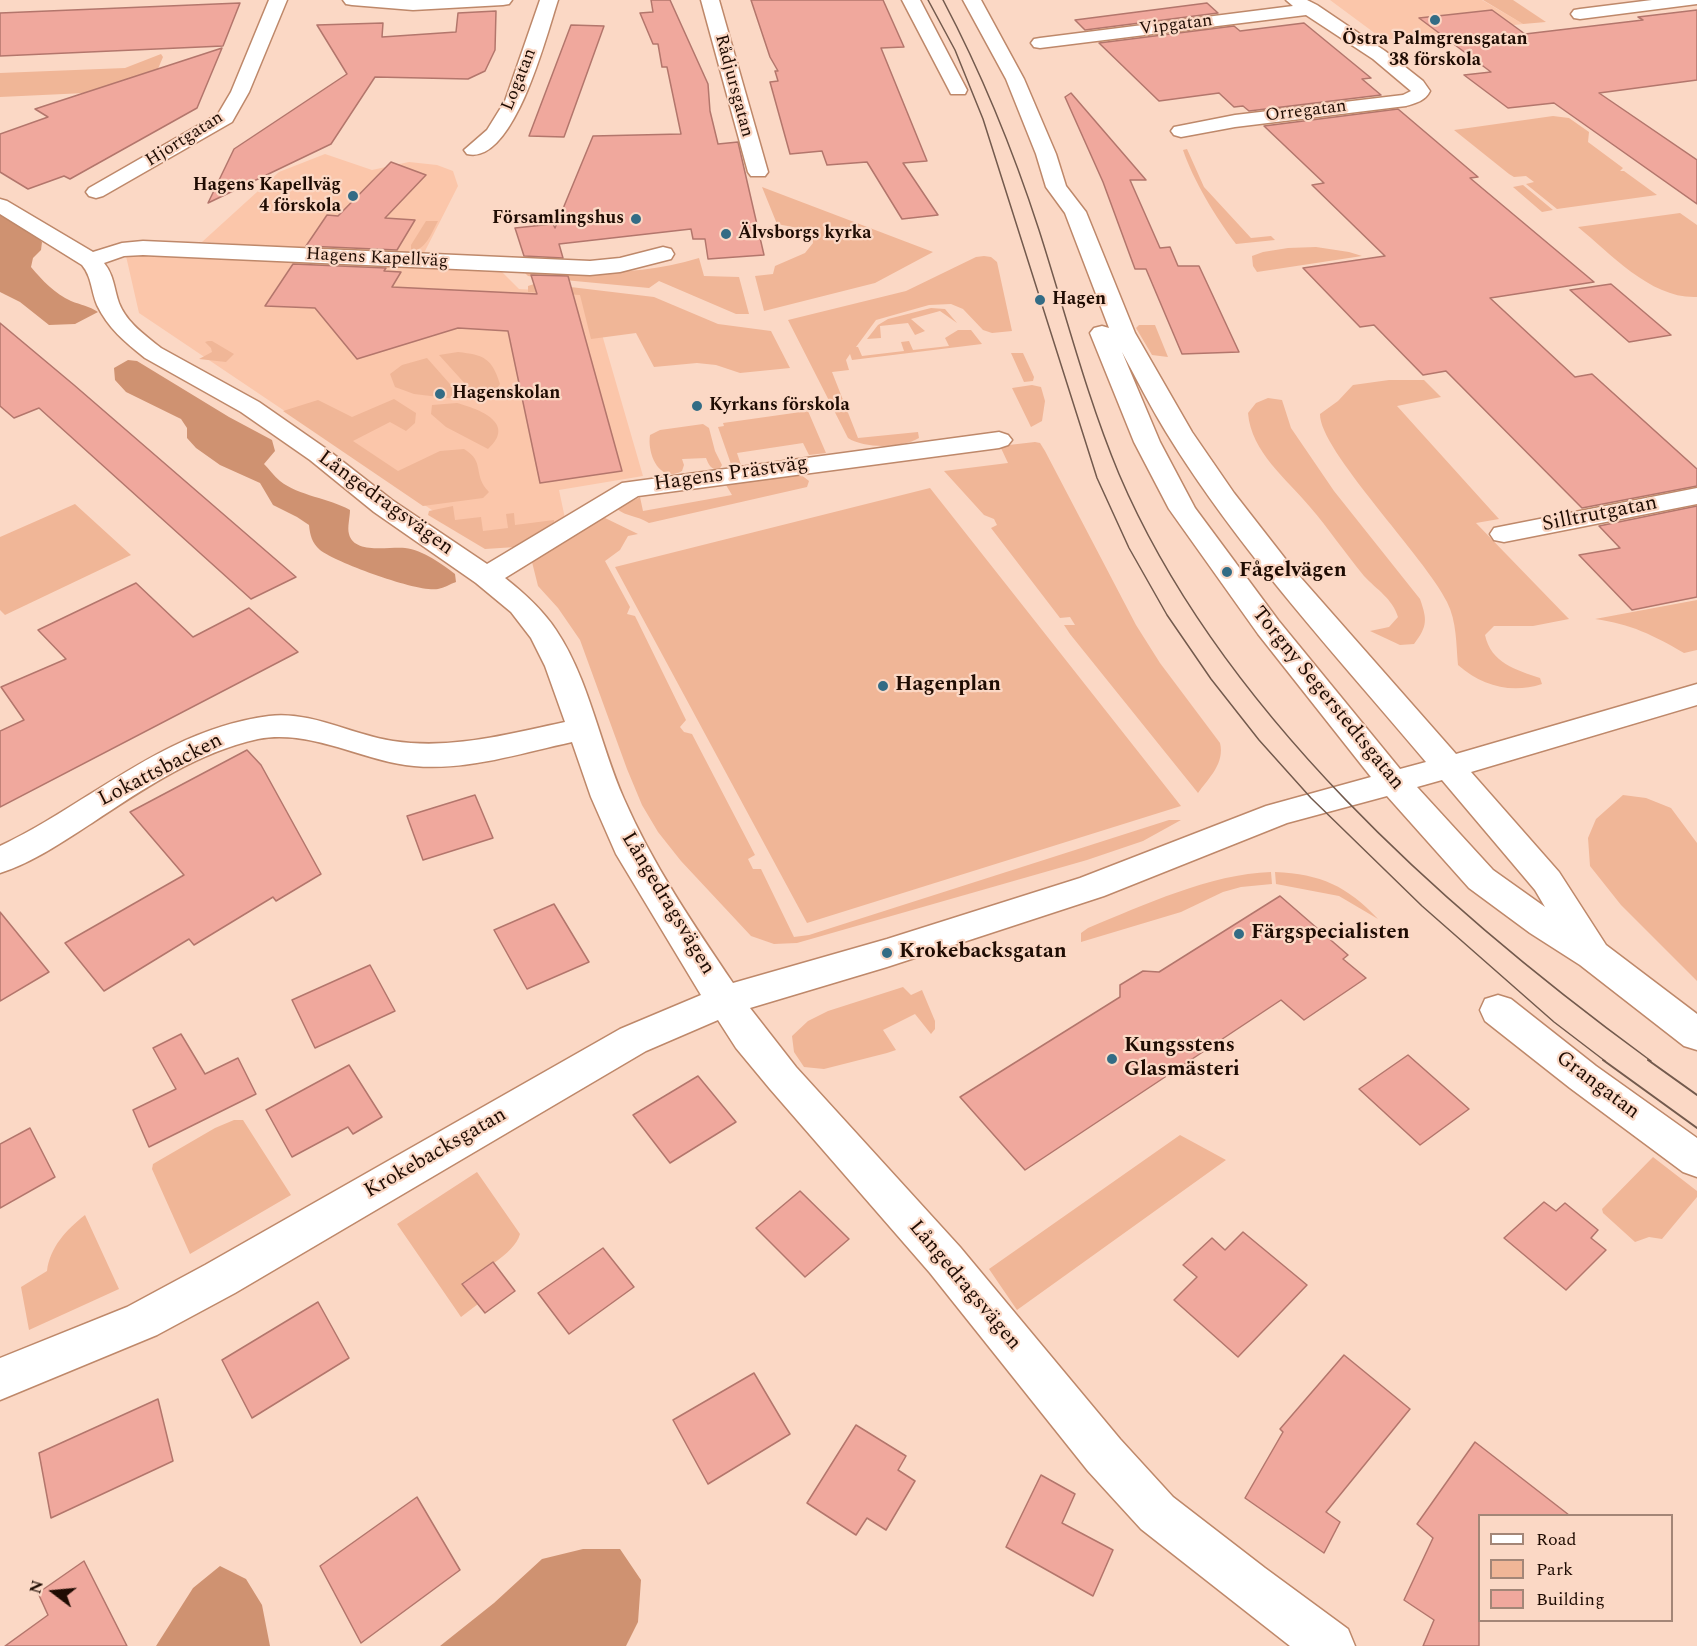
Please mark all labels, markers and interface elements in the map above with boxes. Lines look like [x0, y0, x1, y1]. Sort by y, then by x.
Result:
street label: Vipgatan [1138, 11, 1214, 41]
marker: Östra Palmgrensgatan 38 förskola [1428, 13, 1442, 27]
place label: Östra Palmgrensgatan 38 förskola [1342, 29, 1528, 72]
street label: Rådjursgatan [709, 32, 757, 140]
street label: Logatan [498, 46, 542, 114]
street label: Orregatan [1264, 96, 1348, 128]
street label: Hjortgatan [142, 108, 228, 172]
place label: Hagens Kapellväg 4 förskola [193, 175, 341, 218]
marker: Hagens Kapellväg 4 förskola [346, 189, 360, 203]
place label: Församlingshus [492, 208, 624, 230]
marker: Församlingshus [629, 212, 643, 226]
place label: Älvsborgs kyrka [738, 223, 872, 245]
marker: Älvsborgs kyrka [719, 227, 733, 241]
street label: Hagens Kapellväg [305, 244, 449, 274]
place label: Hagen [1052, 289, 1106, 311]
marker: Hagen [1033, 293, 1047, 307]
place label: Hagenskolan [452, 383, 560, 405]
marker: Hagenskolan [433, 387, 447, 401]
place label: Kyrkans förskola [709, 395, 850, 417]
marker: Kyrkans förskola [690, 399, 704, 413]
street label: Långedragsvägen [312, 446, 458, 562]
street label: Hagens Prästväg [652, 452, 810, 498]
street label: Silltrutgatan [1540, 491, 1660, 539]
place label: Fågelvägen [1239, 559, 1347, 585]
marker: Fågelvägen [1220, 565, 1234, 579]
street label: Torgny Segerstedtsgatan [1245, 602, 1409, 796]
place label: Hagenplan [895, 673, 1001, 699]
marker: Hagenplan [876, 679, 890, 693]
street label: Lokattsbacken [95, 729, 227, 813]
street label: Långedragsvägen [615, 828, 719, 980]
place label: Färgspecialisten [1251, 921, 1410, 947]
marker: Färgspecialisten [1232, 927, 1246, 941]
place label: Krokebacksgatan [899, 940, 1067, 966]
marker: Krokebacksgatan [880, 946, 894, 960]
place label: Kungsstens Glasmästeri [1124, 1034, 1240, 1084]
street label: Grangatan [1550, 1046, 1644, 1126]
marker: Kungsstens Glasmästeri [1105, 1052, 1119, 1066]
street label: Krokebacksgatan [360, 1103, 512, 1205]
street label: Långedragsvägen [902, 1216, 1026, 1356]
legend [1478, 1514, 1673, 1622]
text: Road [1536, 1526, 1577, 1553]
text: Park [1536, 1556, 1573, 1583]
north arrow [24, 1562, 84, 1622]
text: N [23, 1577, 50, 1597]
text: Building [1536, 1586, 1605, 1613]

